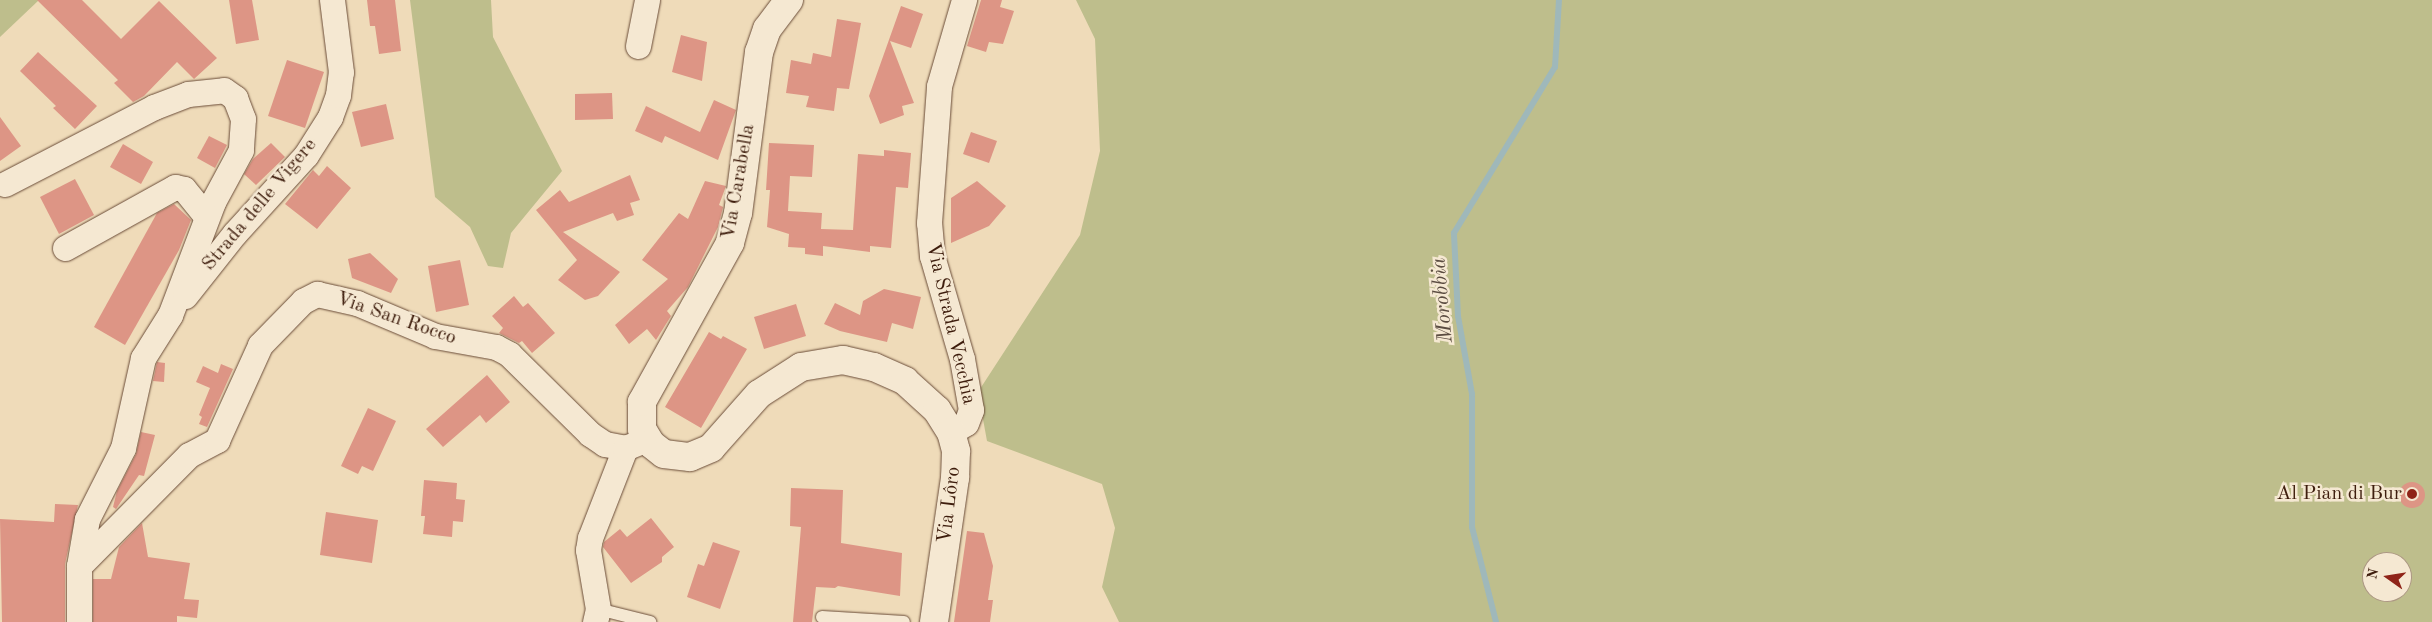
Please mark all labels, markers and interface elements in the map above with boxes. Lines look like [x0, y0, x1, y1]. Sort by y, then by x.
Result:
street label: Via Carabella [717, 122, 761, 242]
street label: Strada delle Vigere [197, 134, 323, 276]
street label: Via Strada Vecchia [920, 241, 980, 407]
water label: Morobbia [1427, 256, 1459, 344]
street label: Via San Rocco [333, 287, 459, 351]
street label: Via Lôro [933, 465, 967, 545]
place label: Al Pian di Bur [2276, 482, 2402, 506]
marker: Al Pian di Bur [2406, 488, 2418, 500]
north arrow [2362, 552, 2412, 602]
text: N [2365, 567, 2381, 581]

